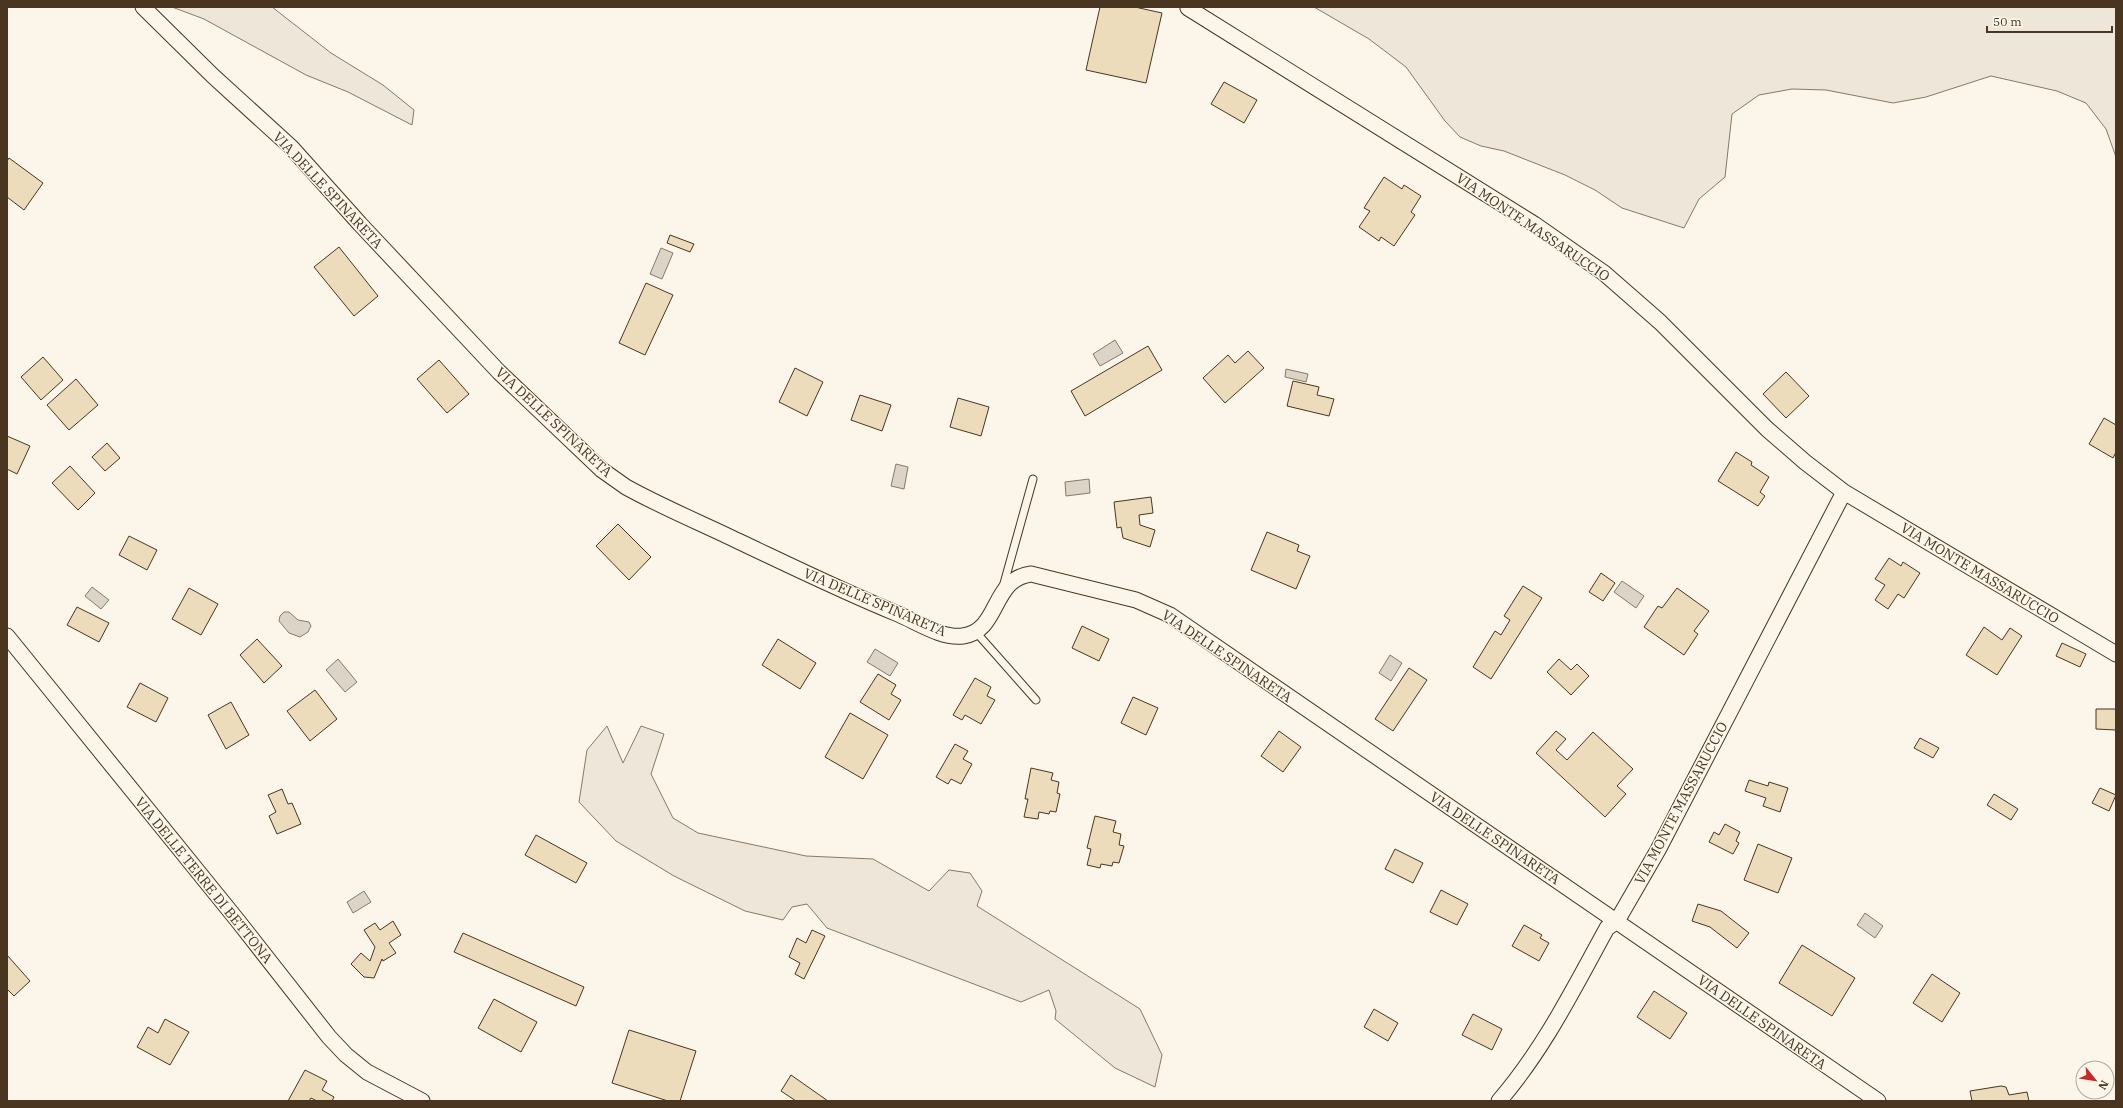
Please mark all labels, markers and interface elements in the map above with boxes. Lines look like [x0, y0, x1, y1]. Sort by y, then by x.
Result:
scale bar [1987, 8, 2112, 34]
text: 50 m [1993, 14, 2022, 29]
street label: VIA DELLE SPINARETA [269, 128, 387, 252]
street label: VIA MONTE MASSARUCCIO [1453, 169, 1613, 285]
street label: VIA DELLE SPINARETA [492, 363, 616, 481]
street label: VIA MONTE MASSARUCCIO [1898, 519, 2062, 627]
street label: VIA DELLE SPINARETA [801, 564, 949, 640]
street label: VIA DELLE SPINARETA [1158, 606, 1296, 707]
street label: VIA MONTE MASSARUCCIO [1630, 719, 1732, 887]
street label: VIA DELLE SPINARETA [1426, 788, 1564, 889]
street label: VIA DELLE TERRE DI BETTONA [131, 793, 277, 967]
street label: VIA DELLE SPINARETA [1694, 971, 1830, 1074]
north arrow [2075, 1060, 2115, 1100]
text: N [2095, 1078, 2112, 1093]

